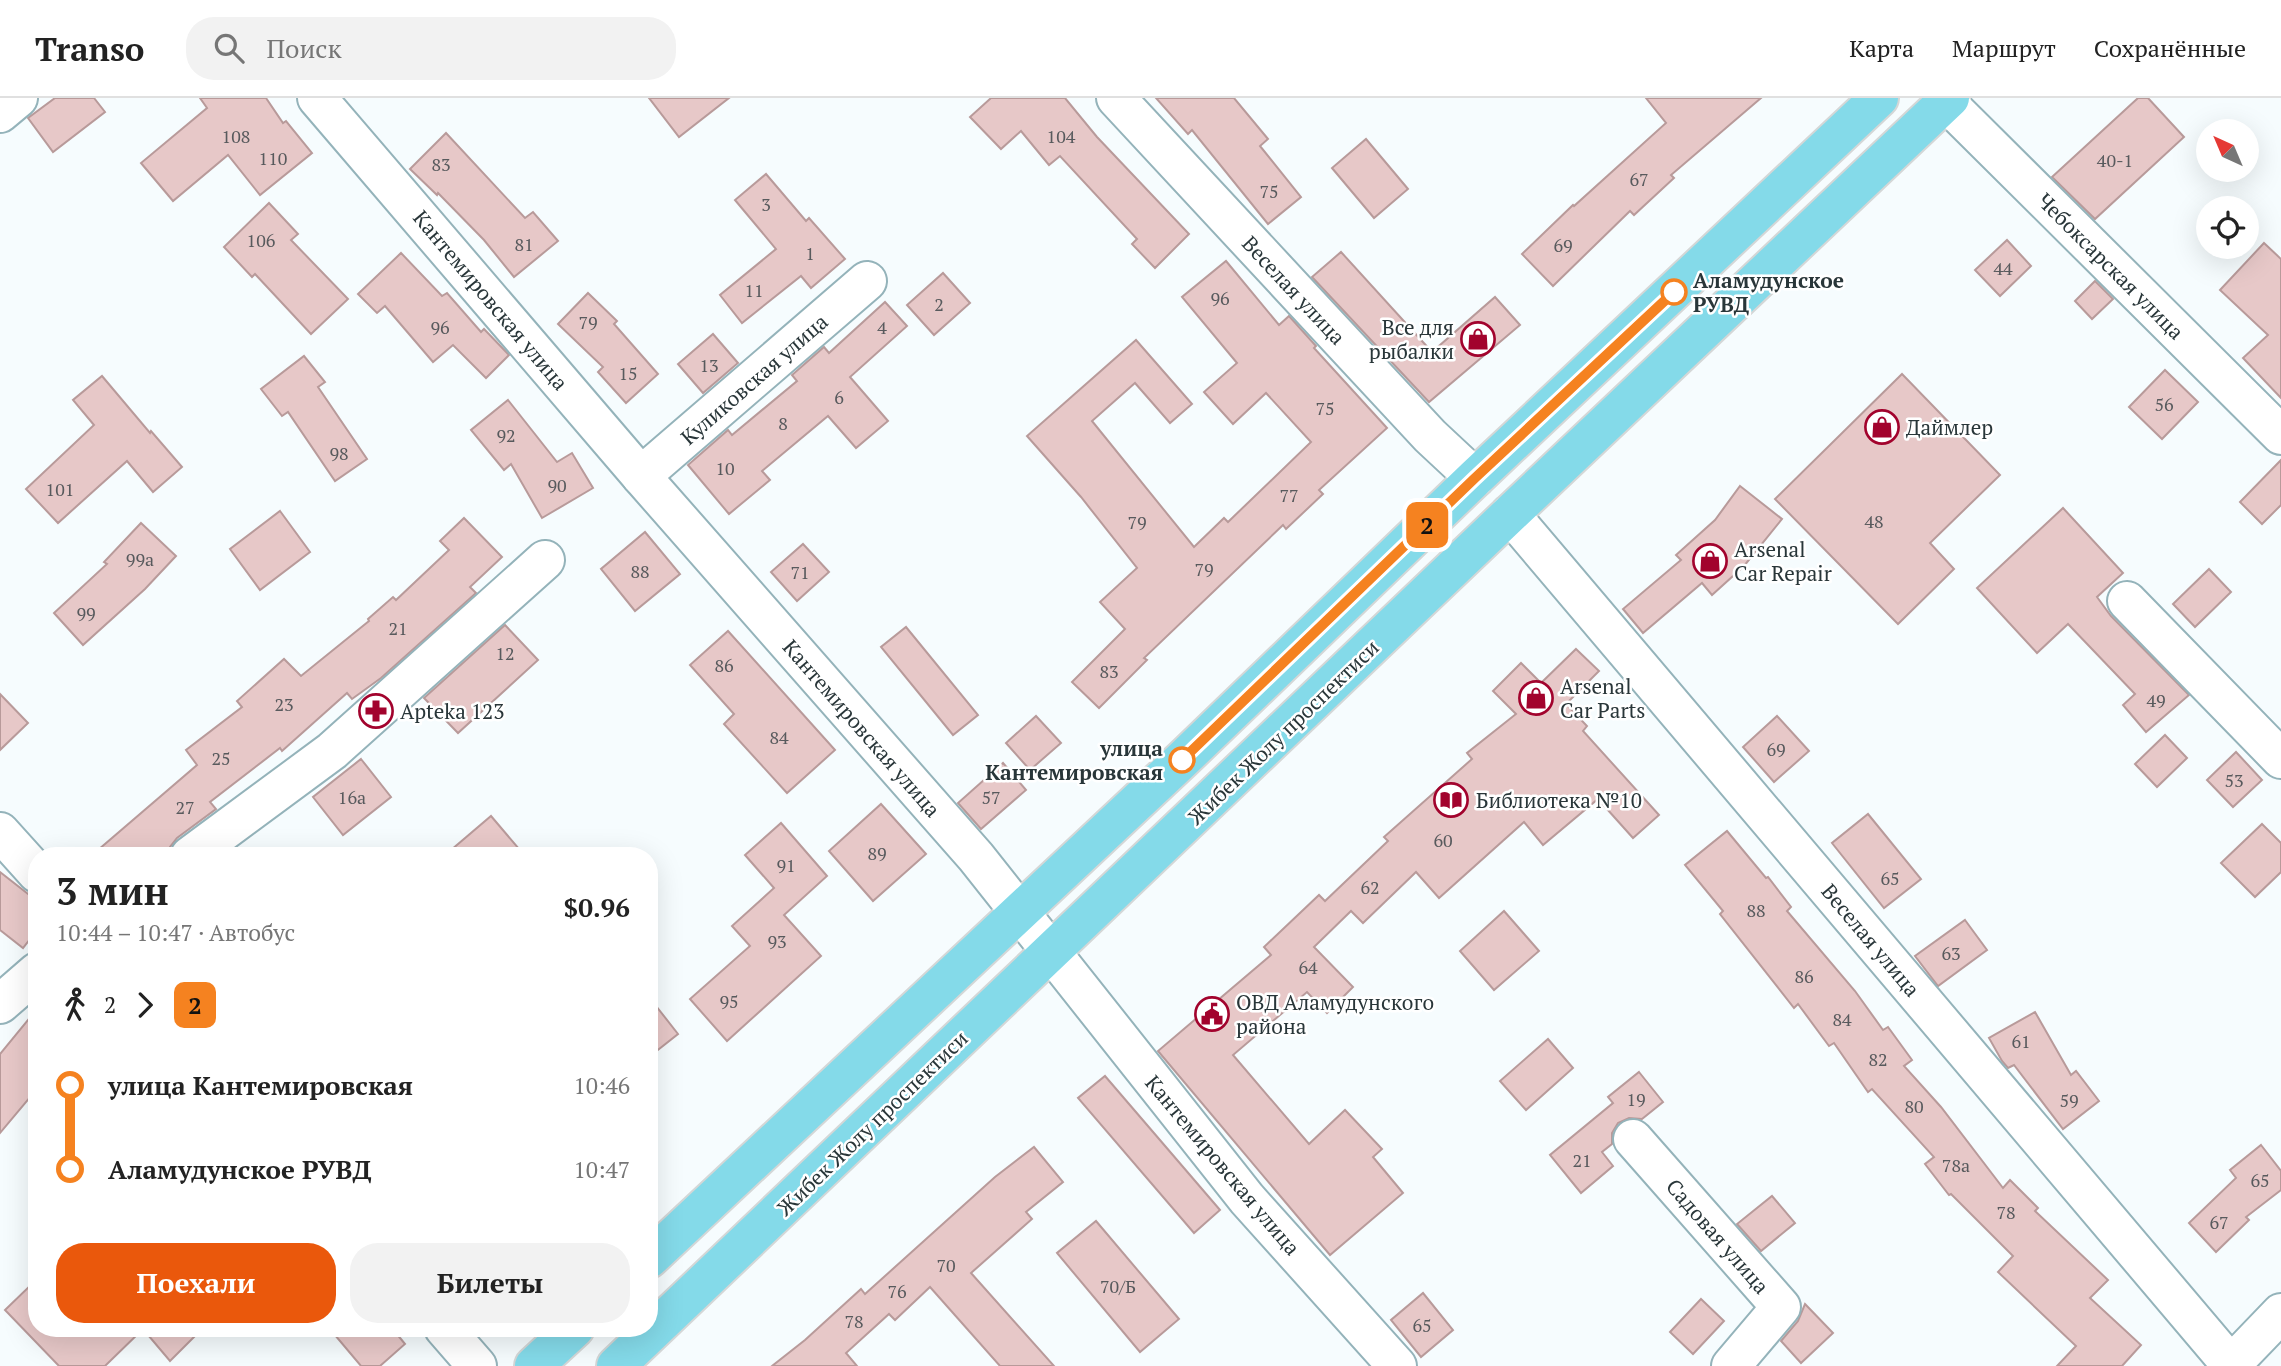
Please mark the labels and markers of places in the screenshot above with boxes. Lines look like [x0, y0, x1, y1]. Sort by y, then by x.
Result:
place label: Аламудунское РУВД [1693, 266, 1844, 318]
marker: Аламудунское РУВД [1661, 279, 1687, 305]
place label: Все для рыбалки [1369, 313, 1454, 365]
shop icon: Все для рыбалки [1459, 320, 1497, 358]
shop icon: Даймлер [1863, 408, 1901, 446]
place label: Даймлер [1906, 413, 1993, 441]
place label: Arsenal Car Repair [1734, 535, 1832, 587]
shop icon: Arsenal Car Repair [1691, 542, 1729, 580]
place label: Arsenal Car Parts [1560, 672, 1645, 724]
shop icon: Arsenal Car Parts [1517, 679, 1555, 717]
pharmacy icon: Apteka 123 [357, 692, 395, 730]
place label: Apteka 123 [400, 697, 504, 725]
place label: улица Кантемировская [985, 734, 1163, 786]
marker: улица Кантемировская [1169, 747, 1195, 773]
library icon: Библиотека №10 [1432, 781, 1470, 819]
place label: Библиотека №10 [1476, 786, 1642, 814]
place label: ОВД Аламудунского района [1236, 988, 1434, 1040]
public building icon: ОВД Аламудунского района [1193, 995, 1231, 1033]

